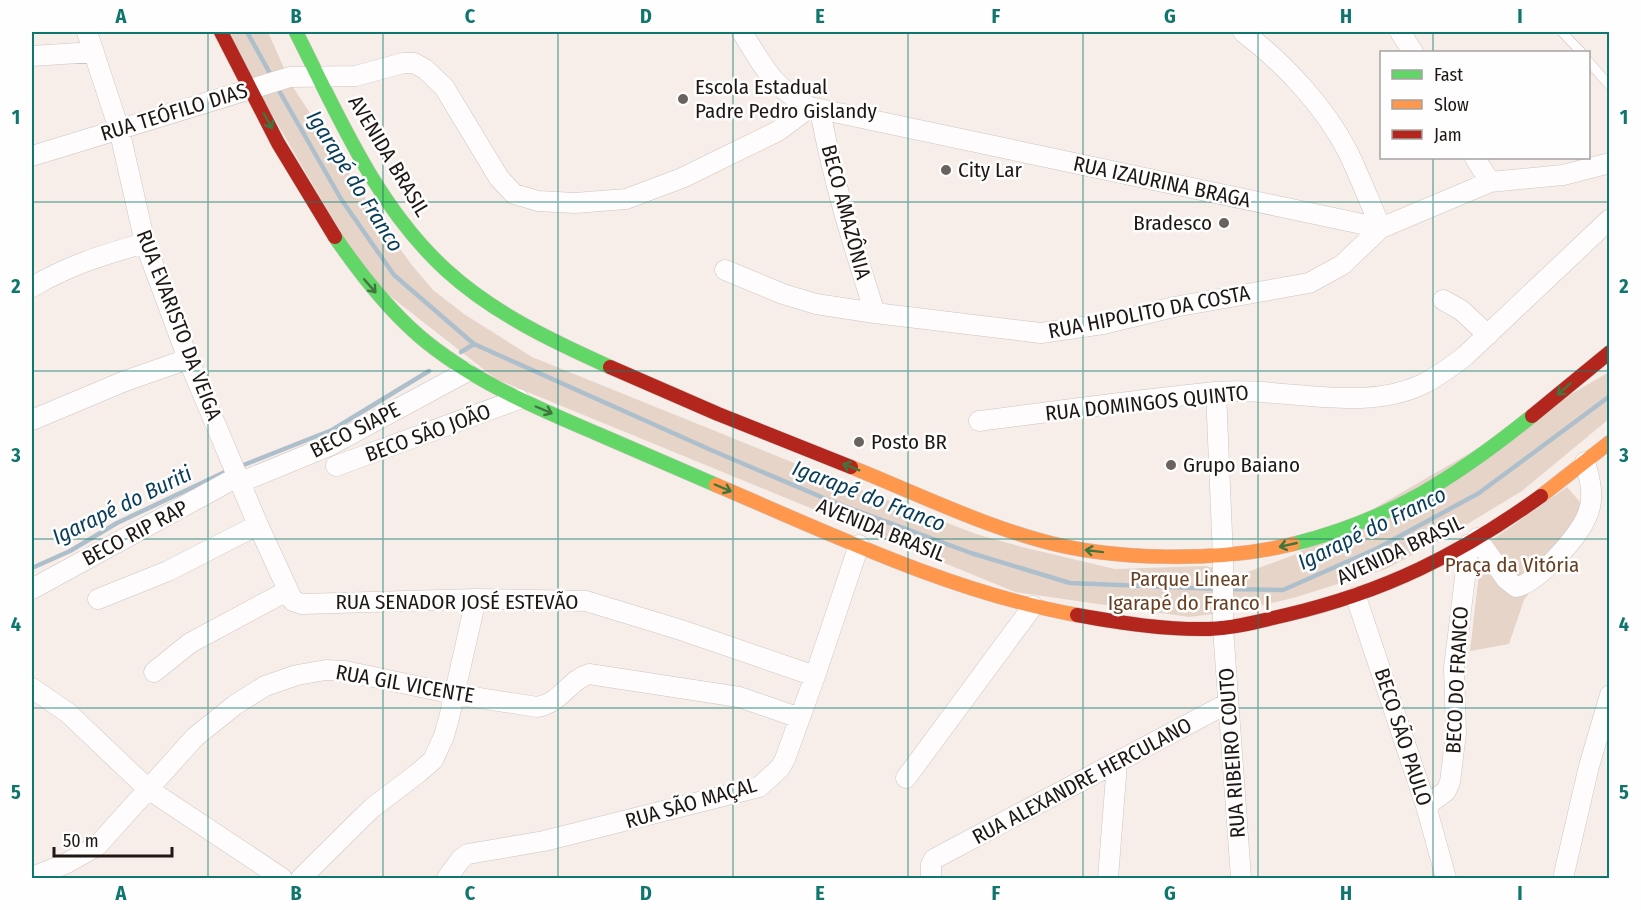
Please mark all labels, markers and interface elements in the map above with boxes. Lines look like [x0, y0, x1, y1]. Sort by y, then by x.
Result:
text: A [115, 4, 128, 28]
text: B [290, 4, 302, 28]
text: C [465, 4, 476, 28]
text: D [640, 4, 652, 28]
text: E [815, 4, 825, 28]
text: F [992, 4, 1001, 28]
text: G [1164, 4, 1176, 28]
text: H [1340, 4, 1352, 28]
text: I [1517, 4, 1523, 28]
legend [1380, 51, 1590, 159]
text: Fast [1434, 64, 1463, 86]
place label: Escola Estadual Padre Pedro Gislandy [695, 74, 878, 124]
street label: RUA TEÓFILO DIAS [97, 77, 251, 147]
street label: AVENIDA BRASIL [343, 91, 436, 222]
marker: Escola Estadual Padre Pedro Gislandy [676, 92, 690, 106]
text: Slow [1434, 94, 1469, 116]
text: 1 [12, 105, 20, 129]
water label: Igarapé do Franco [301, 105, 409, 257]
text: 1 [1620, 105, 1628, 129]
one-way arrow [262, 112, 274, 129]
text: Jam [1434, 124, 1462, 146]
street label: BECO AMAZÔNIA [816, 142, 876, 282]
street label: RUA IZAURINA BRAGA [1071, 151, 1253, 213]
place label: City Lar [958, 157, 1023, 183]
marker: City Lar [939, 163, 953, 177]
place label: Bradesco [1133, 210, 1212, 236]
marker: Bradesco [1217, 216, 1231, 230]
street label: RUA EVARISTO DA VEIGA [131, 226, 227, 424]
text: 2 [10, 274, 21, 298]
text: 2 [1618, 274, 1629, 298]
one-way arrow [364, 278, 377, 294]
street label: RUA HIPOLITO DA COSTA [1046, 280, 1252, 344]
street label: RUA DOMINGOS QUINTO [1044, 379, 1250, 427]
one-way arrow [1556, 382, 1572, 395]
street label: BECO SIAPE [306, 396, 404, 464]
street label: BECO SÃO JOÃO [362, 398, 494, 468]
one-way arrow [534, 405, 553, 416]
place label: Posto BR [871, 429, 947, 455]
marker: Posto BR [852, 435, 866, 449]
text: 3 [10, 443, 21, 467]
text: 3 [1618, 443, 1629, 467]
place label: Grupo Baiano [1183, 452, 1300, 478]
water label: Igarapé do Franco [789, 454, 949, 538]
marker: Grupo Baiano [1164, 458, 1178, 472]
water label: Igarapé do Buriti [48, 459, 197, 550]
one-way arrow [843, 461, 861, 472]
water label: Igarapé do Franco [1293, 480, 1451, 576]
one-way arrow [714, 483, 732, 494]
street label: AVENIDA BRASIL [813, 492, 950, 568]
street label: BECO RIP RAP [78, 494, 192, 572]
street label: AVENIDA BRASIL [1333, 509, 1468, 591]
one-way arrow [1279, 540, 1298, 551]
one-way arrow [1085, 545, 1105, 556]
park label: Praça da Vitória [1445, 552, 1579, 578]
park label: Parque Linear Igarapé do Franco I [1108, 566, 1270, 616]
street label: RUA SENADOR JOSÉ ESTEVÃO [336, 589, 578, 615]
street label: BECO DO FRANCO [1440, 606, 1474, 754]
text: 4 [11, 612, 21, 636]
text: 4 [1619, 612, 1629, 636]
street label: RUA GIL VICENTE [334, 659, 476, 709]
street label: BECO SÃO PAULO [1369, 665, 1437, 809]
street label: RUA RIBEIRO COUTO [1213, 667, 1251, 839]
street label: RUA ALEXANDRE HERCULANO [968, 712, 1196, 850]
street label: RUA SÃO MAÇAL [622, 772, 760, 834]
text: 5 [11, 780, 21, 804]
text: 5 [1619, 780, 1629, 804]
scale bar [54, 820, 172, 858]
text: 50 m [63, 830, 99, 852]
text: A [115, 881, 128, 905]
text: B [290, 881, 302, 905]
text: C [465, 881, 476, 905]
text: D [640, 881, 652, 905]
text: E [815, 881, 825, 905]
text: F [992, 881, 1001, 905]
text: G [1164, 881, 1176, 905]
text: H [1340, 881, 1352, 905]
text: I [1517, 881, 1523, 905]

